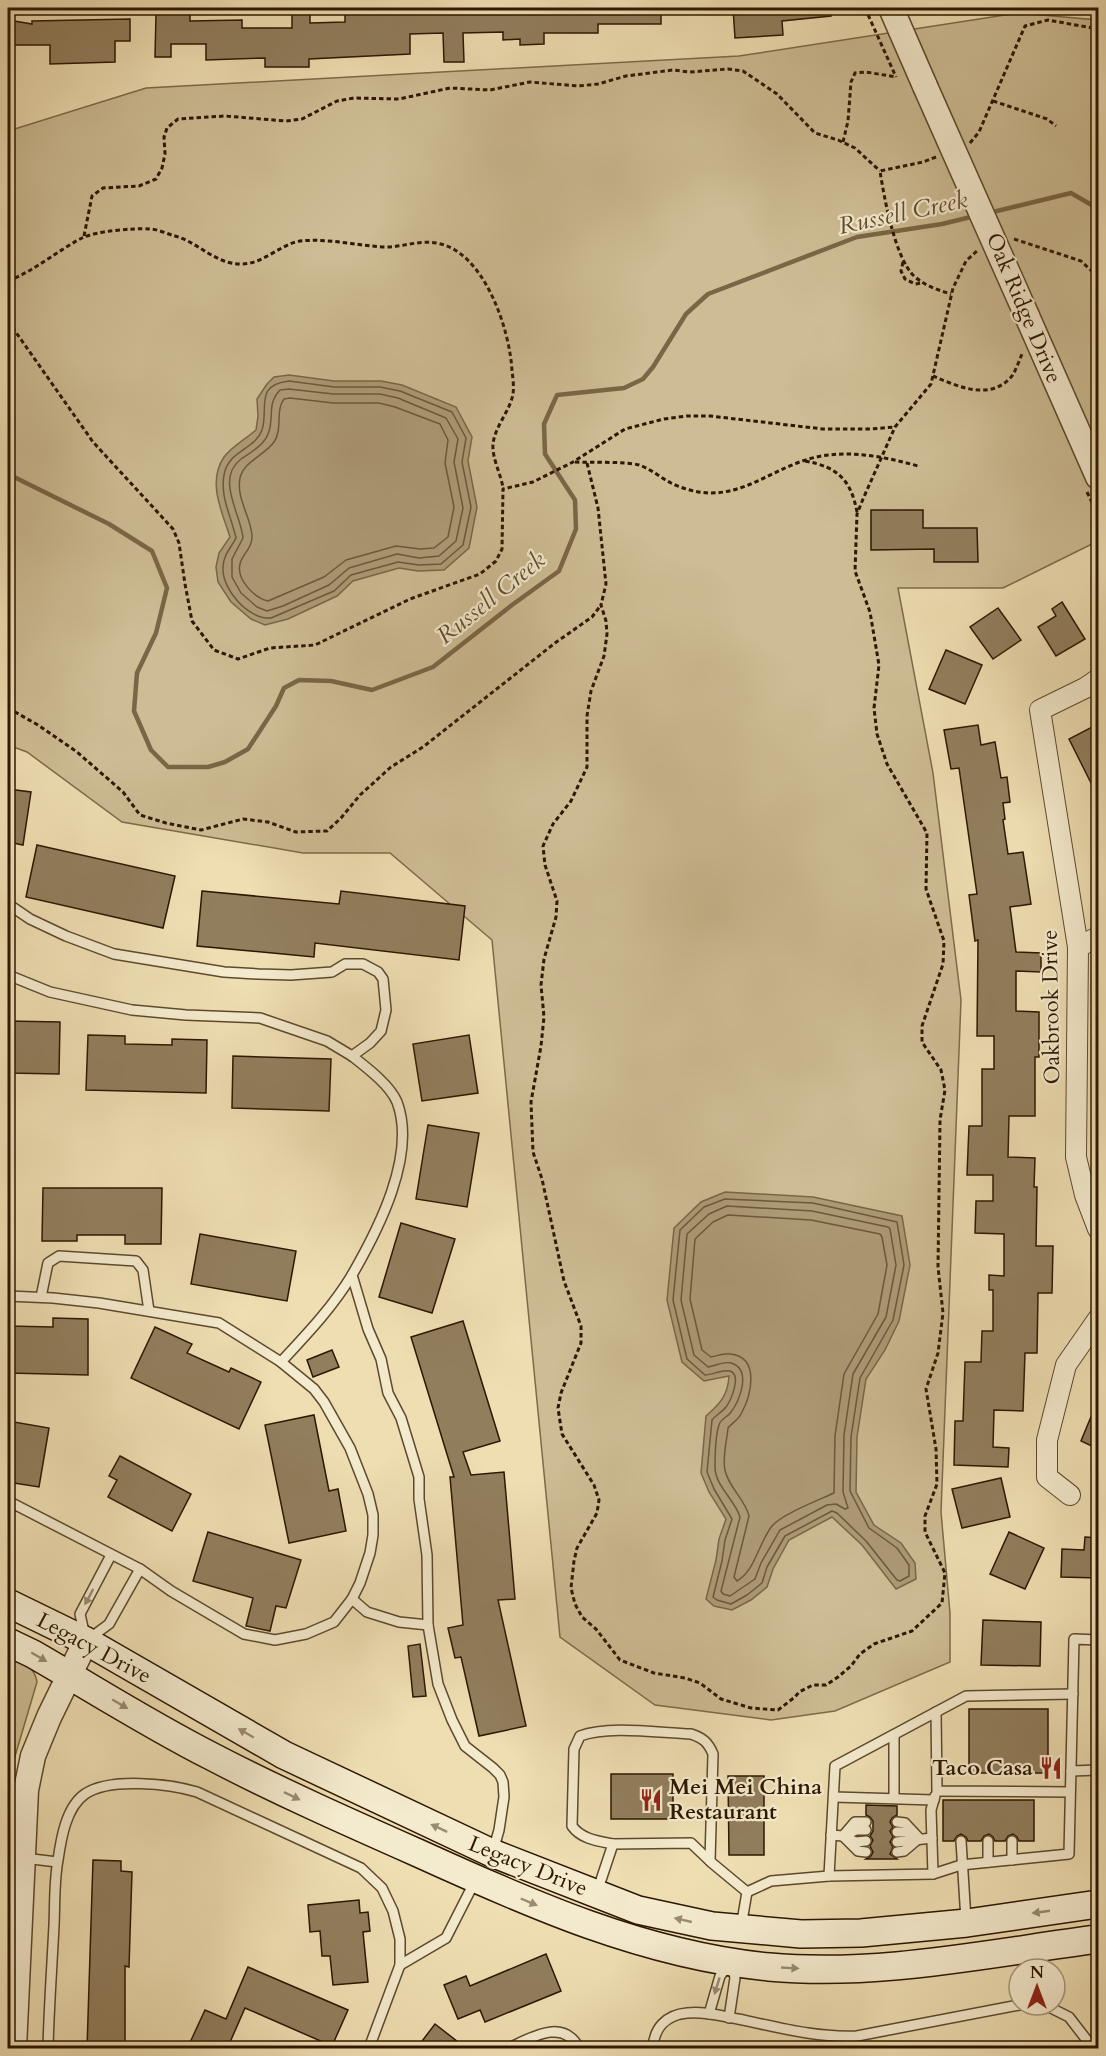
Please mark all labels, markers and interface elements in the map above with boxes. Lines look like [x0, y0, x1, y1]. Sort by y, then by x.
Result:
water label: Russell Creek [835, 183, 971, 243]
street label: Oak Ridge Drive [979, 228, 1069, 388]
water label: Russell Creek [430, 544, 552, 652]
street label: Oakbrook Drive [1035, 929, 1067, 1085]
one-way arrow [84, 1588, 94, 1605]
street label: Legacy Drive [31, 1605, 157, 1691]
one-way arrow [31, 1652, 47, 1663]
one-way arrow [112, 1699, 128, 1710]
one-way arrow [237, 1728, 254, 1738]
place label: Taco Casa [932, 1753, 1033, 1783]
restaurant icon: Taco Casa [1038, 1755, 1064, 1781]
place label: Mei Mei China Restaurant [669, 1772, 822, 1827]
restaurant icon: Mei Mei China Restaurant [638, 1787, 664, 1813]
one-way arrow [284, 1791, 301, 1801]
one-way arrow [431, 1824, 448, 1833]
street label: Legacy Drive [464, 1829, 592, 1903]
one-way arrow [521, 1898, 538, 1907]
one-way arrow [1031, 1908, 1050, 1917]
one-way arrow [673, 1914, 692, 1924]
north arrow [1007, 1957, 1067, 2017]
text: N [1030, 1962, 1044, 1984]
one-way arrow [781, 1963, 800, 1973]
one-way arrow [712, 1977, 721, 1995]

